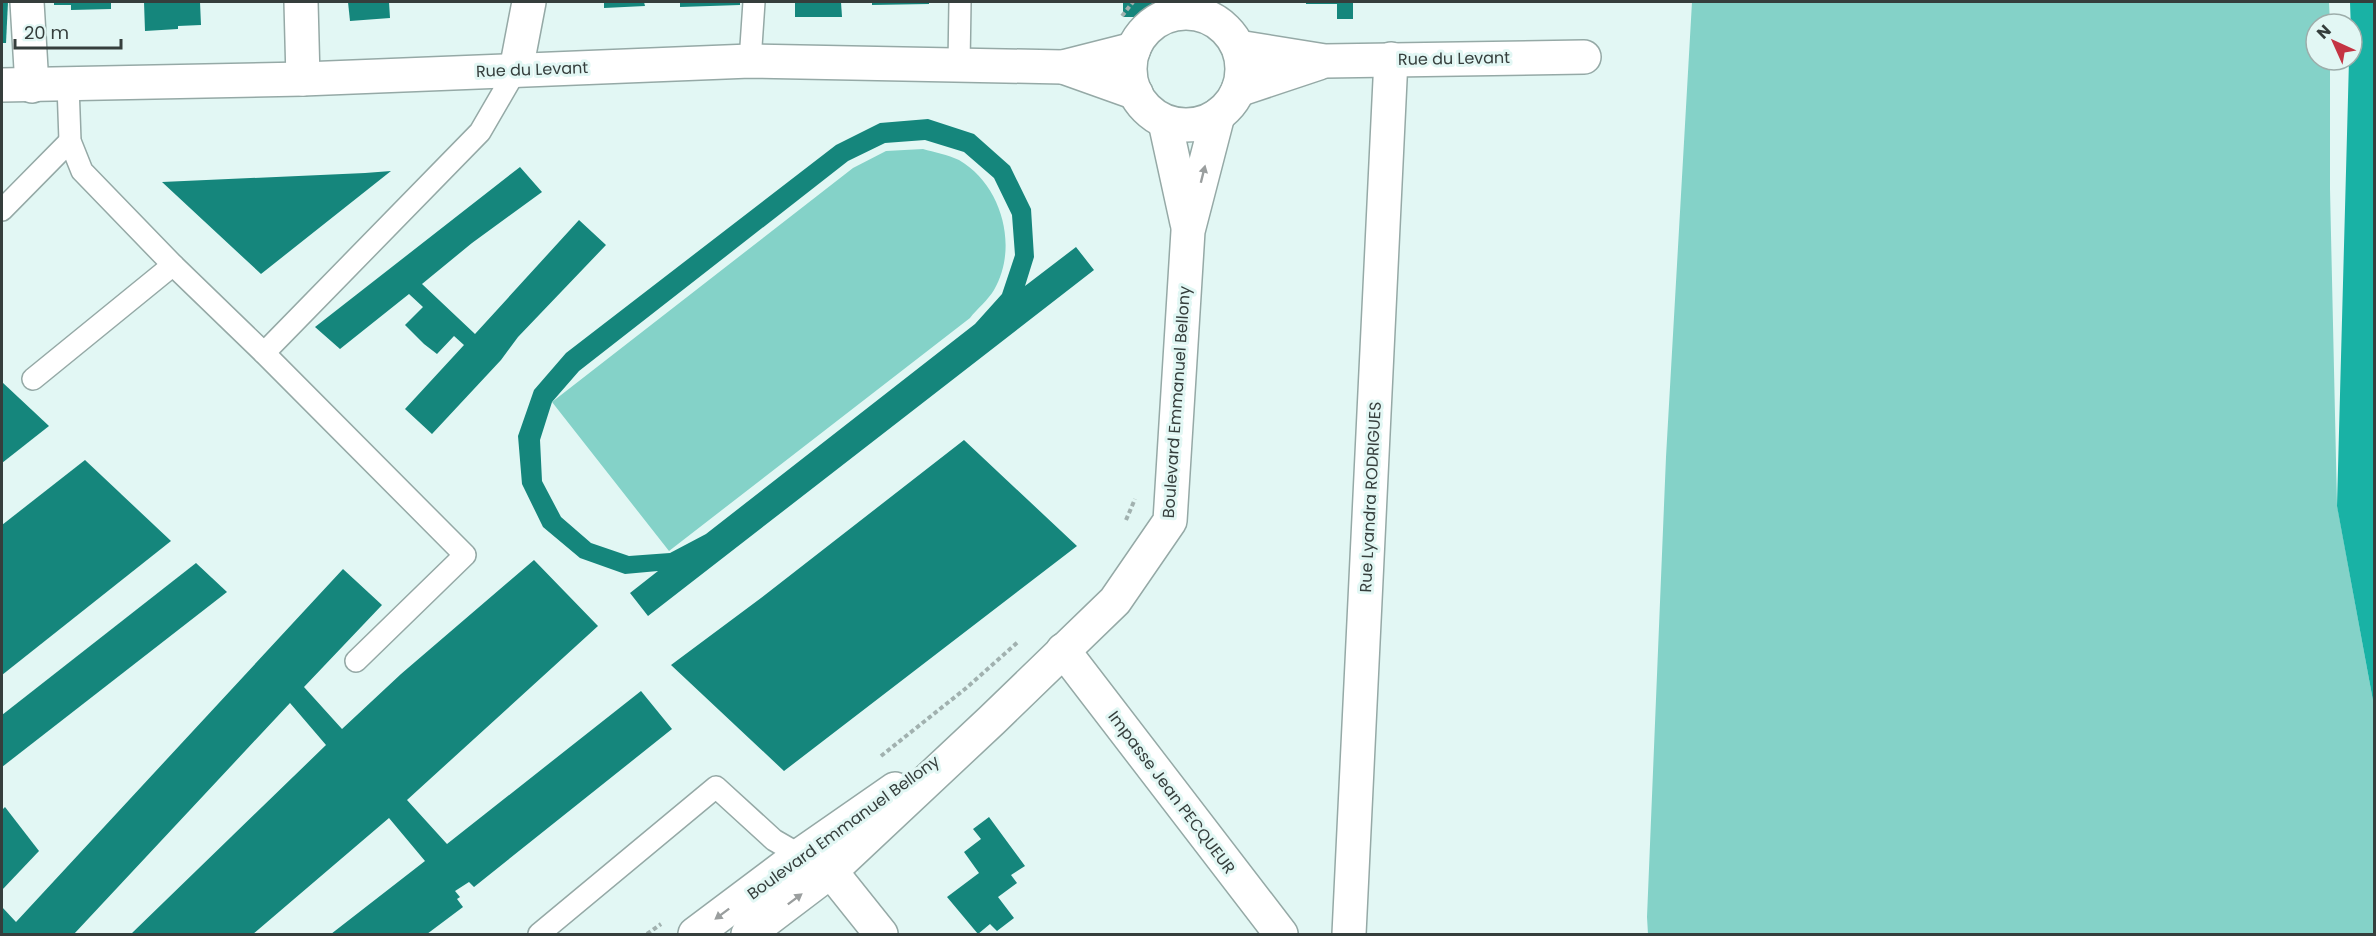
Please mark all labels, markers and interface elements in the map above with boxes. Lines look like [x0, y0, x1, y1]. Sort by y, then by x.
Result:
scale bar [15, 12, 122, 50]
north arrow [2304, 12, 2364, 72]
text: N [2311, 19, 2336, 44]
text: 20 m [24, 20, 69, 45]
street label: Rue du Levant [1398, 46, 1510, 71]
street label: Rue du Levant [476, 56, 589, 83]
one-way arrow [1199, 165, 1208, 183]
street label: Boulevard Emmanuel Bellony [1157, 285, 1196, 519]
street label: Rue Lyandra RODRIGUES [1354, 401, 1387, 593]
street label: Impasse Jean PECQUEUR [1103, 706, 1241, 879]
street label: Boulevard Emmanuel Bellony [742, 750, 944, 905]
one-way arrow [786, 893, 802, 905]
one-way arrow [715, 907, 730, 919]

